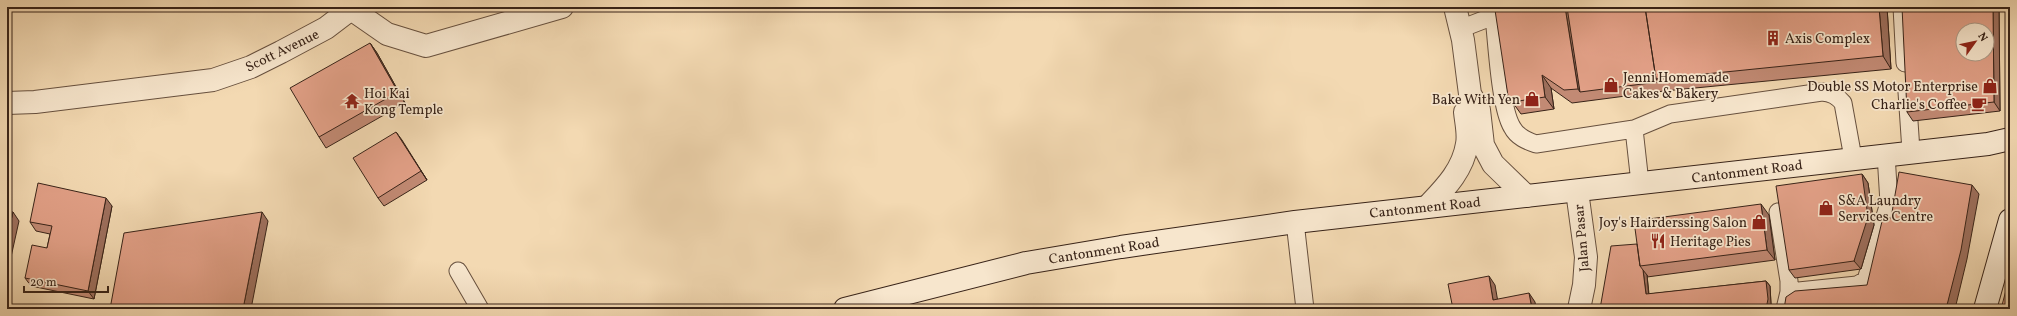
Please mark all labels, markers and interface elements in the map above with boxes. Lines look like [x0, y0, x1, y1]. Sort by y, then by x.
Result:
north arrow [1955, 22, 1995, 62]
street label: Scott Avenue [243, 25, 323, 77]
building icon: Axis Complex [1764, 29, 1782, 47]
place label: Axis Complex [1785, 30, 1870, 49]
text: N [1974, 30, 1991, 45]
place label: Jenni Homemade Cakes & Bakery [1623, 69, 1729, 104]
shop icon: Jenni Homemade Cakes & Bakery [1602, 76, 1620, 94]
shop icon: Double SS Motor Enterprise [1981, 77, 1999, 95]
place label: Double SS Motor Enterprise [1807, 78, 1978, 97]
place label: Hoi Kai Kong Temple [364, 85, 444, 120]
shop icon: Bake With Yen [1523, 90, 1541, 108]
place label: Bake With Yen [1432, 91, 1520, 110]
temple icon: Hoi Kai Kong Temple [343, 92, 361, 110]
cafe icon: Charlie's Coffee [1970, 95, 1988, 113]
place label: Charlie's Coffee [1871, 96, 1967, 115]
street label: Cantonment Road [1691, 156, 1804, 189]
place label: S&A Laundry Services Centre [1838, 192, 1933, 227]
street label: Cantonment Road [1369, 193, 1482, 224]
shop icon: S&A Laundry Services Centre [1817, 199, 1835, 217]
street label: Jalan Pasar [1570, 203, 1595, 272]
shop icon: Joy's Hairderssing Salon [1750, 213, 1768, 231]
place label: Joy's Hairderssing Salon [1599, 214, 1747, 233]
restaurant icon: Heritage Pies [1649, 232, 1667, 250]
street label: Cantonment Road [1048, 233, 1161, 270]
place label: Heritage Pies [1670, 233, 1751, 252]
scale bar [24, 268, 108, 294]
text: 20 m [30, 275, 57, 291]

